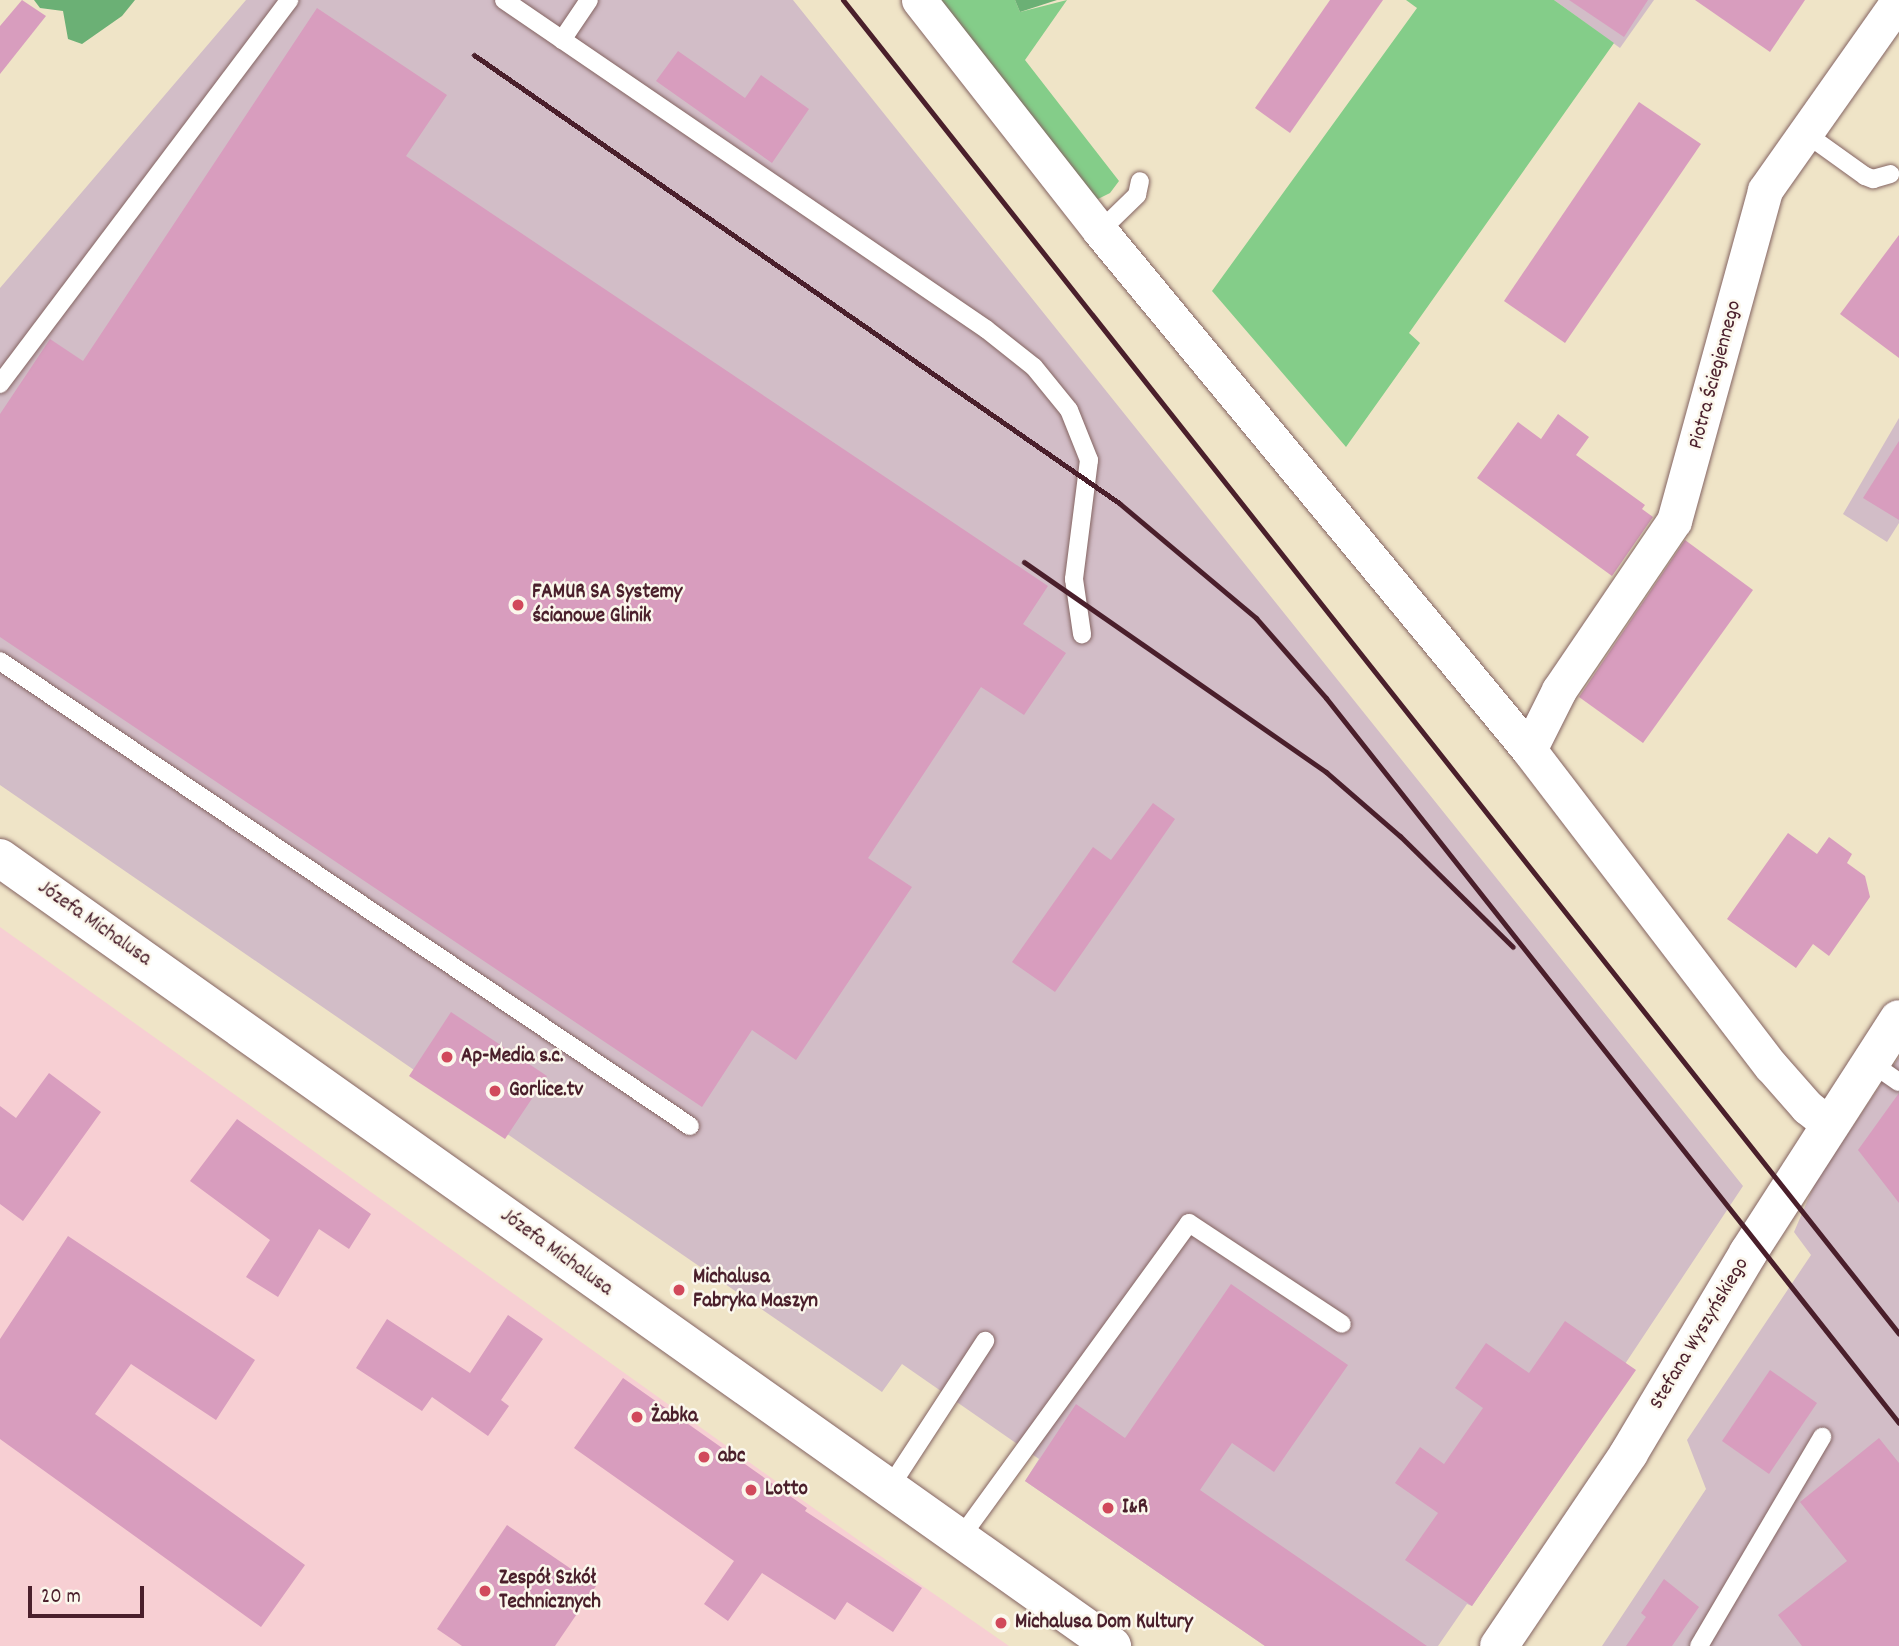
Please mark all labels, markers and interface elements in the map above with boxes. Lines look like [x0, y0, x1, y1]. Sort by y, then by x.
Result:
street label: Piotra Ściegiennego [1684, 298, 1748, 452]
place label: FAMUR SA Systemy ścianowe Glinik [532, 580, 682, 630]
marker: FAMUR SA Systemy ścianowe Glinik [510, 597, 526, 613]
street label: Józefa Michalusa [32, 876, 156, 972]
place label: Ap-Media s.c. [461, 1044, 563, 1070]
marker: Ap-Media s.c. [439, 1049, 455, 1065]
place label: Gorlice.tv [509, 1078, 583, 1104]
marker: Gorlice.tv [487, 1083, 503, 1099]
street label: Józefa Michalusa [495, 1204, 617, 1302]
street label: Stefana Wyszyńskiego [1645, 1254, 1755, 1414]
place label: Michalusa Fabryka Maszyn [693, 1265, 818, 1315]
marker: Michalusa Fabryka Maszyn [671, 1282, 687, 1298]
place label: Żabka [651, 1404, 698, 1430]
marker: Żabka [629, 1409, 645, 1425]
place label: abc [718, 1444, 745, 1470]
marker: abc [696, 1449, 712, 1465]
place label: Lotto [765, 1477, 808, 1503]
marker: Lotto [743, 1482, 759, 1498]
place label: I&R [1122, 1495, 1148, 1521]
marker: I&R [1100, 1500, 1116, 1516]
place label: Zespół Szkół Technicznych [499, 1566, 601, 1616]
scale bar [32, 1572, 147, 1616]
text: 20 m [41, 1583, 81, 1613]
marker: Zespół Szkół Technicznych [477, 1583, 493, 1599]
place label: Michalusa Dom Kultury [1015, 1610, 1193, 1636]
marker: Michalusa Dom Kultury [993, 1615, 1009, 1631]

